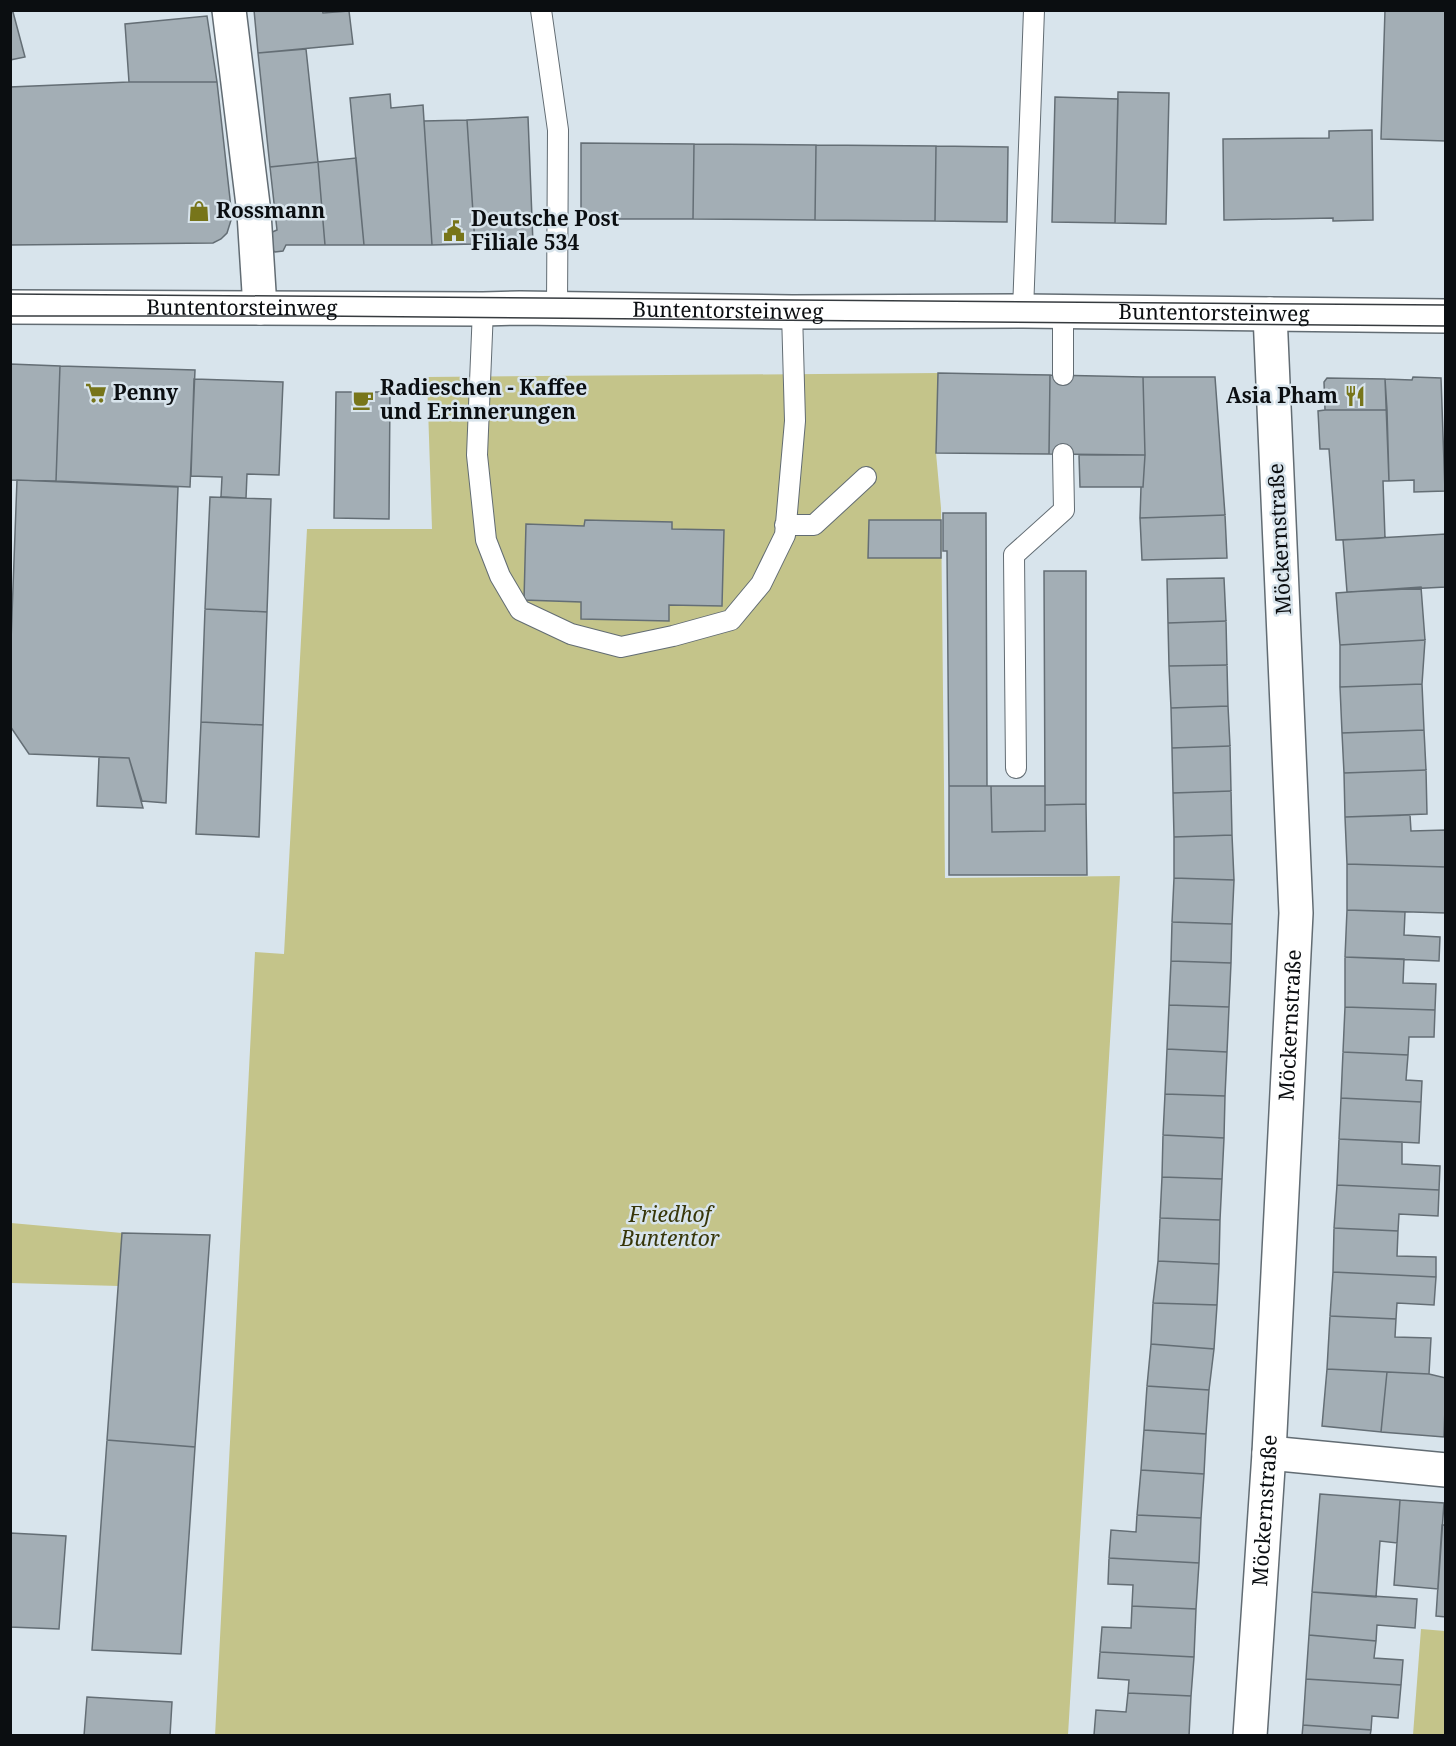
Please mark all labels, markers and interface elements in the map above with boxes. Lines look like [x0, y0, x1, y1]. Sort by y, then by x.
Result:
place label: Rossmann [216, 196, 325, 224]
shop icon: Rossmann [187, 199, 211, 223]
place label: Deutsche Post Filiale 534 [471, 204, 620, 256]
public building icon: Deutsche Post Filiale 534 [442, 219, 466, 243]
street label: Buntentorsteinweg [146, 293, 338, 321]
street label: Buntentorsteinweg [632, 295, 824, 325]
street label: Buntentorsteinweg [1118, 297, 1310, 327]
place label: Radieschen - Kaffee und Erinnerungen [380, 373, 587, 425]
place label: Penny [113, 378, 179, 406]
supermarket icon: Penny [84, 381, 108, 405]
place label: Asia Pham [1226, 381, 1338, 409]
restaurant icon: Asia Pham [1343, 384, 1367, 408]
cafe icon: Radieschen - Kaffee und Erinnerungen [351, 388, 375, 412]
street label: Möckernstraße [1261, 463, 1297, 616]
street label: Möckernstraße [1272, 949, 1307, 1102]
park label: Friedhof Buntentor [619, 1200, 720, 1252]
street label: Möckernstraße [1245, 1434, 1283, 1587]

